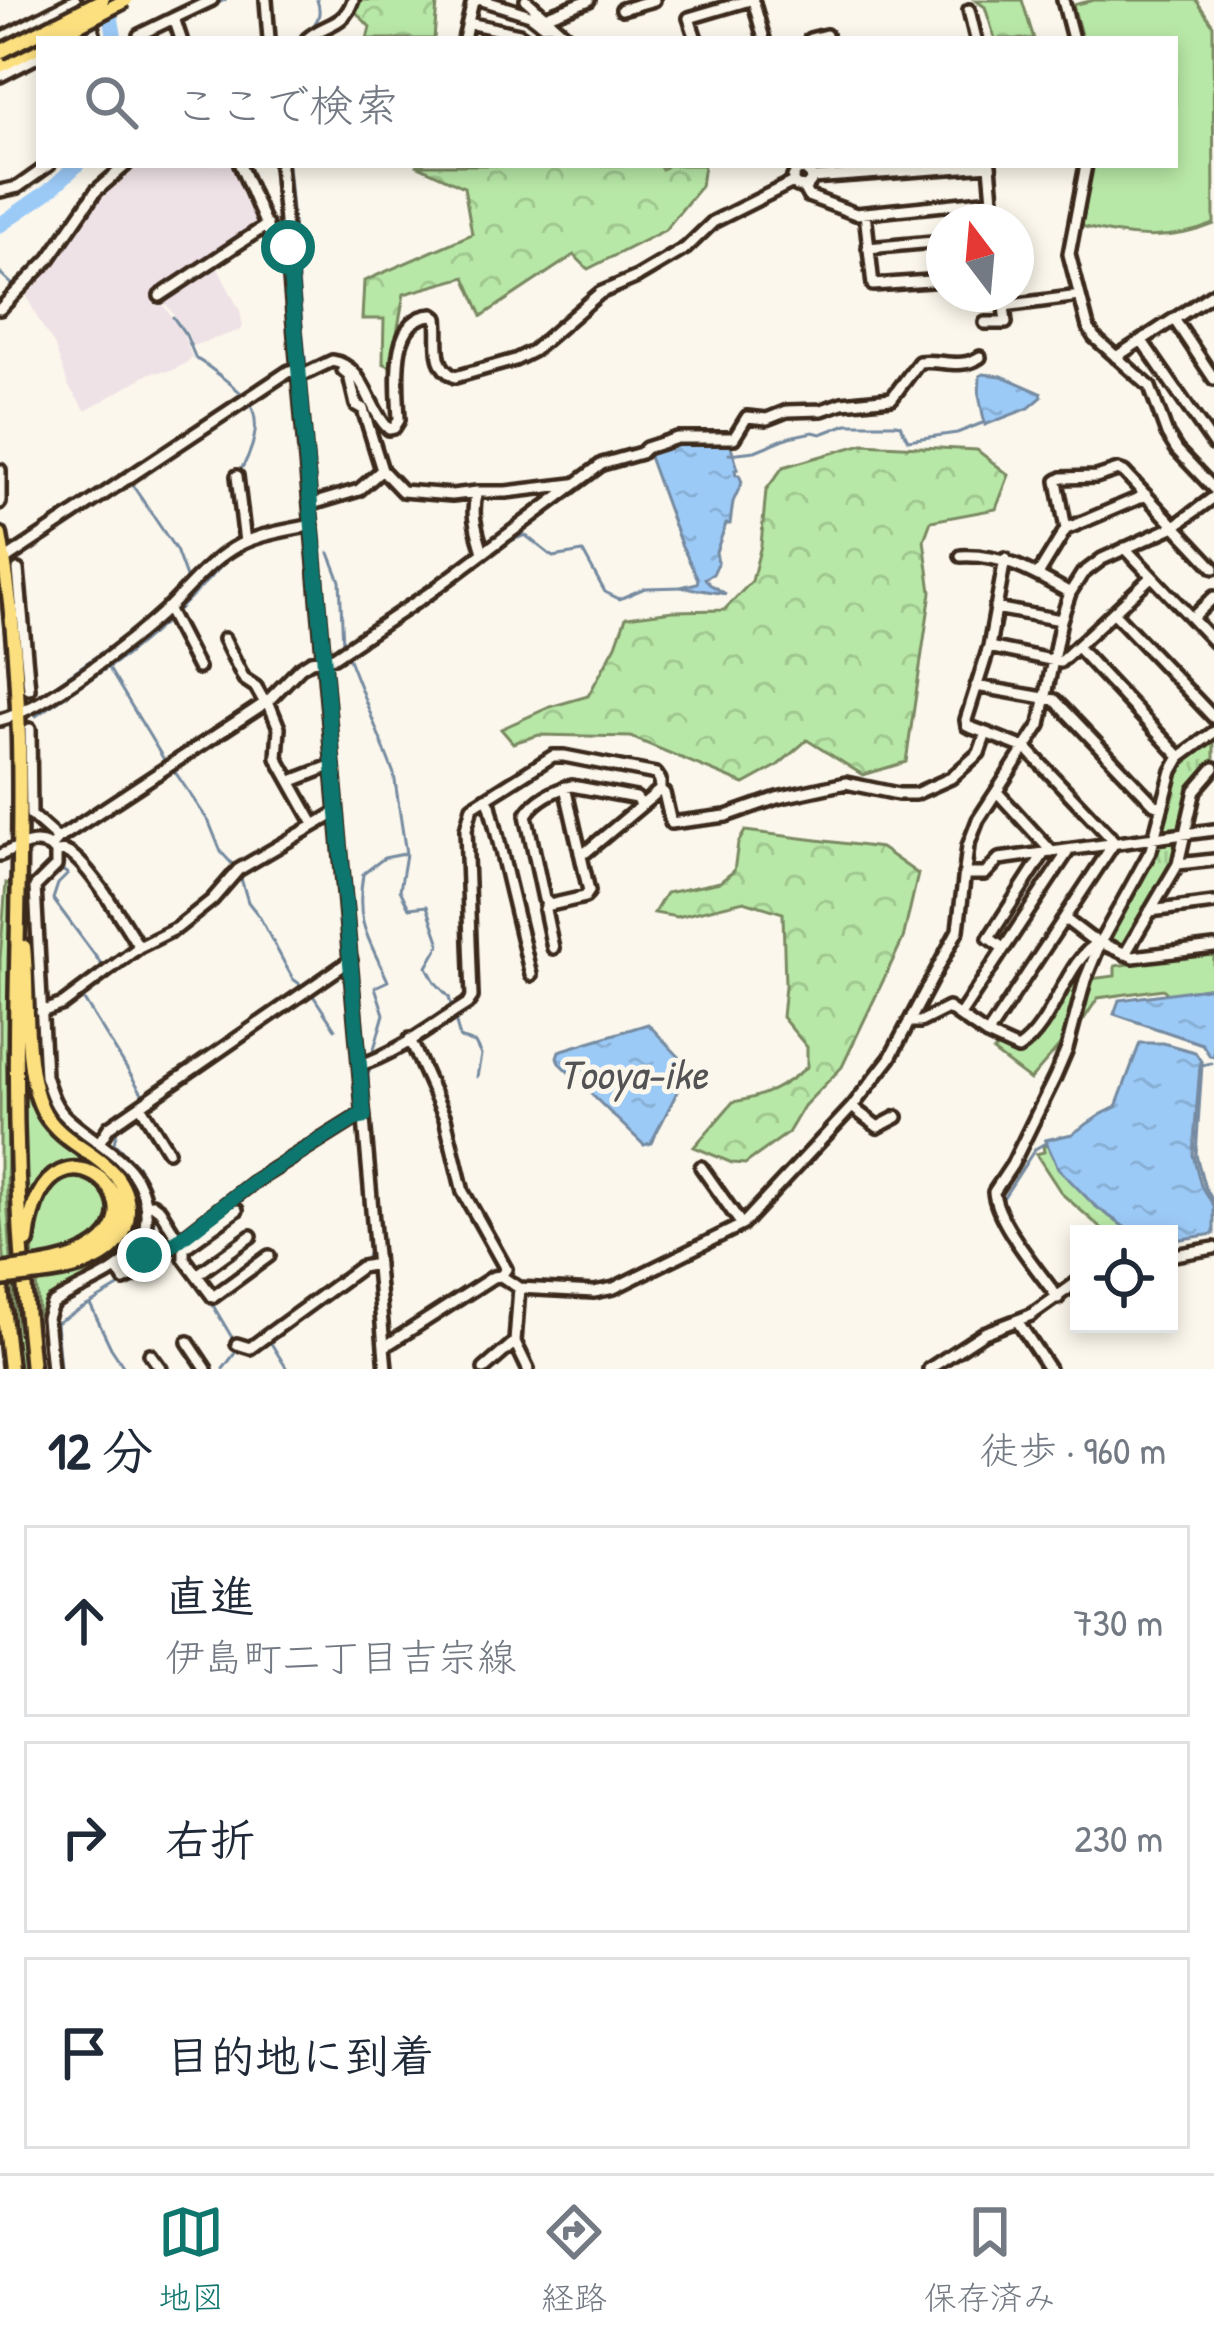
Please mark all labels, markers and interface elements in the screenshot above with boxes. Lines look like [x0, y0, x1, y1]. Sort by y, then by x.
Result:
search box [36, 36, 1178, 168]
icon: search [78, 69, 144, 135]
text: ここで検索 [174, 74, 399, 135]
north arrow [926, 204, 1034, 312]
route start [261, 220, 315, 274]
water label: Tooya-ike [559, 1045, 709, 1102]
map controls [1070, 1225, 1178, 1333]
button: locate [1070, 1225, 1178, 1333]
route end [117, 1228, 171, 1282]
text: 12 分 [48, 1416, 153, 1485]
text: 徒歩 · 960 m [979, 1423, 1166, 1476]
text: 直進 [165, 1565, 255, 1626]
icon: ahead [51, 1588, 117, 1654]
text: 730 m [1073, 1595, 1163, 1648]
text: 伊島町二丁目吉宗線 [165, 1630, 516, 1683]
icon: right [51, 1804, 117, 1870]
text: 右折 [165, 1809, 255, 1870]
text: 230 m [1074, 1811, 1163, 1864]
icon: arrive [51, 2020, 117, 2086]
text: 目的地に到着 [165, 2025, 435, 2086]
tab: 地図 [158, 2199, 224, 2319]
tab: 経路 [541, 2199, 607, 2319]
tab: 保存済み [924, 2199, 1056, 2319]

